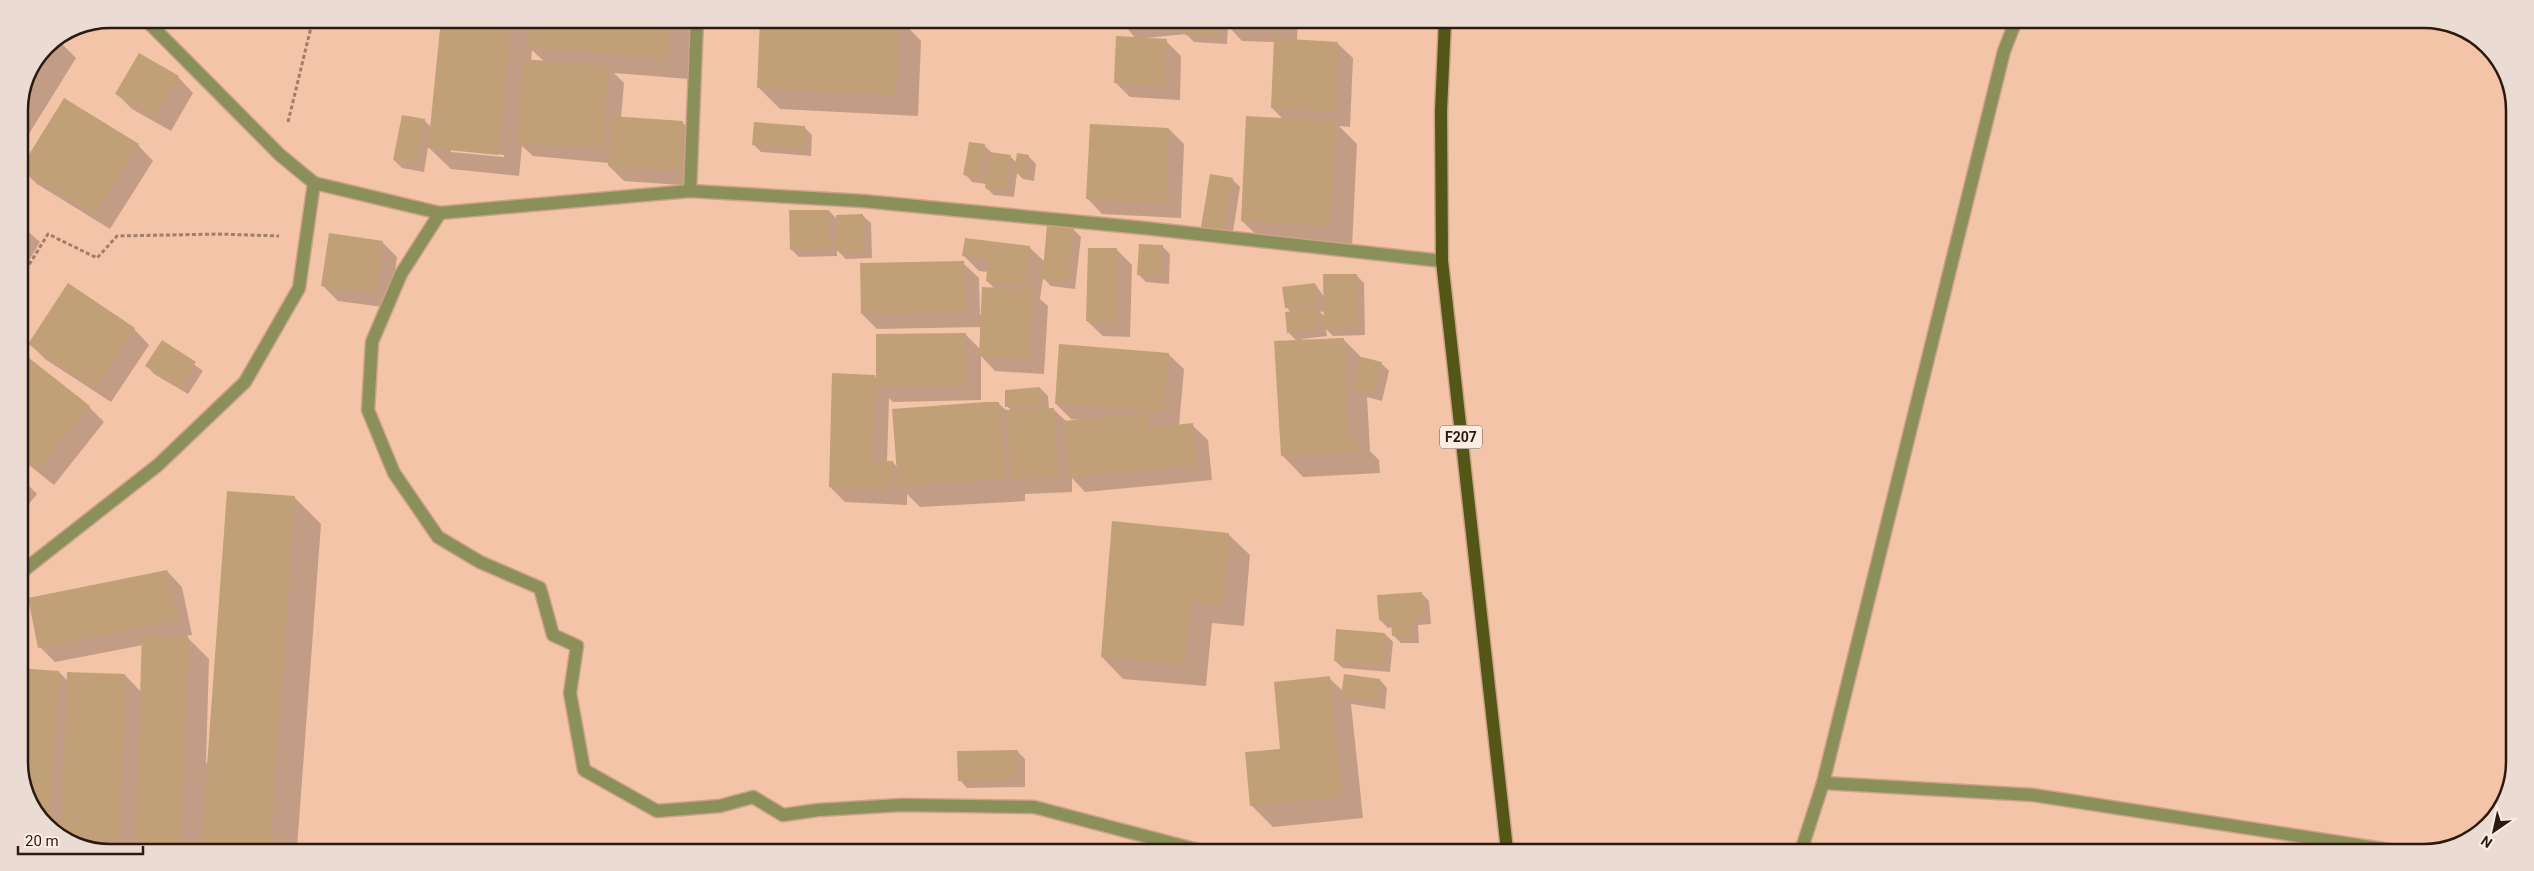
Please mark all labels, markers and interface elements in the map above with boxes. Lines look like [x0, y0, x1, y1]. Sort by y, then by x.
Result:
road number: F207 [1440, 426, 1482, 448]
north arrow [2469, 806, 2519, 856]
scale bar [18, 824, 142, 856]
text: 20 m [25, 832, 59, 850]
text: N [2478, 832, 2495, 851]

